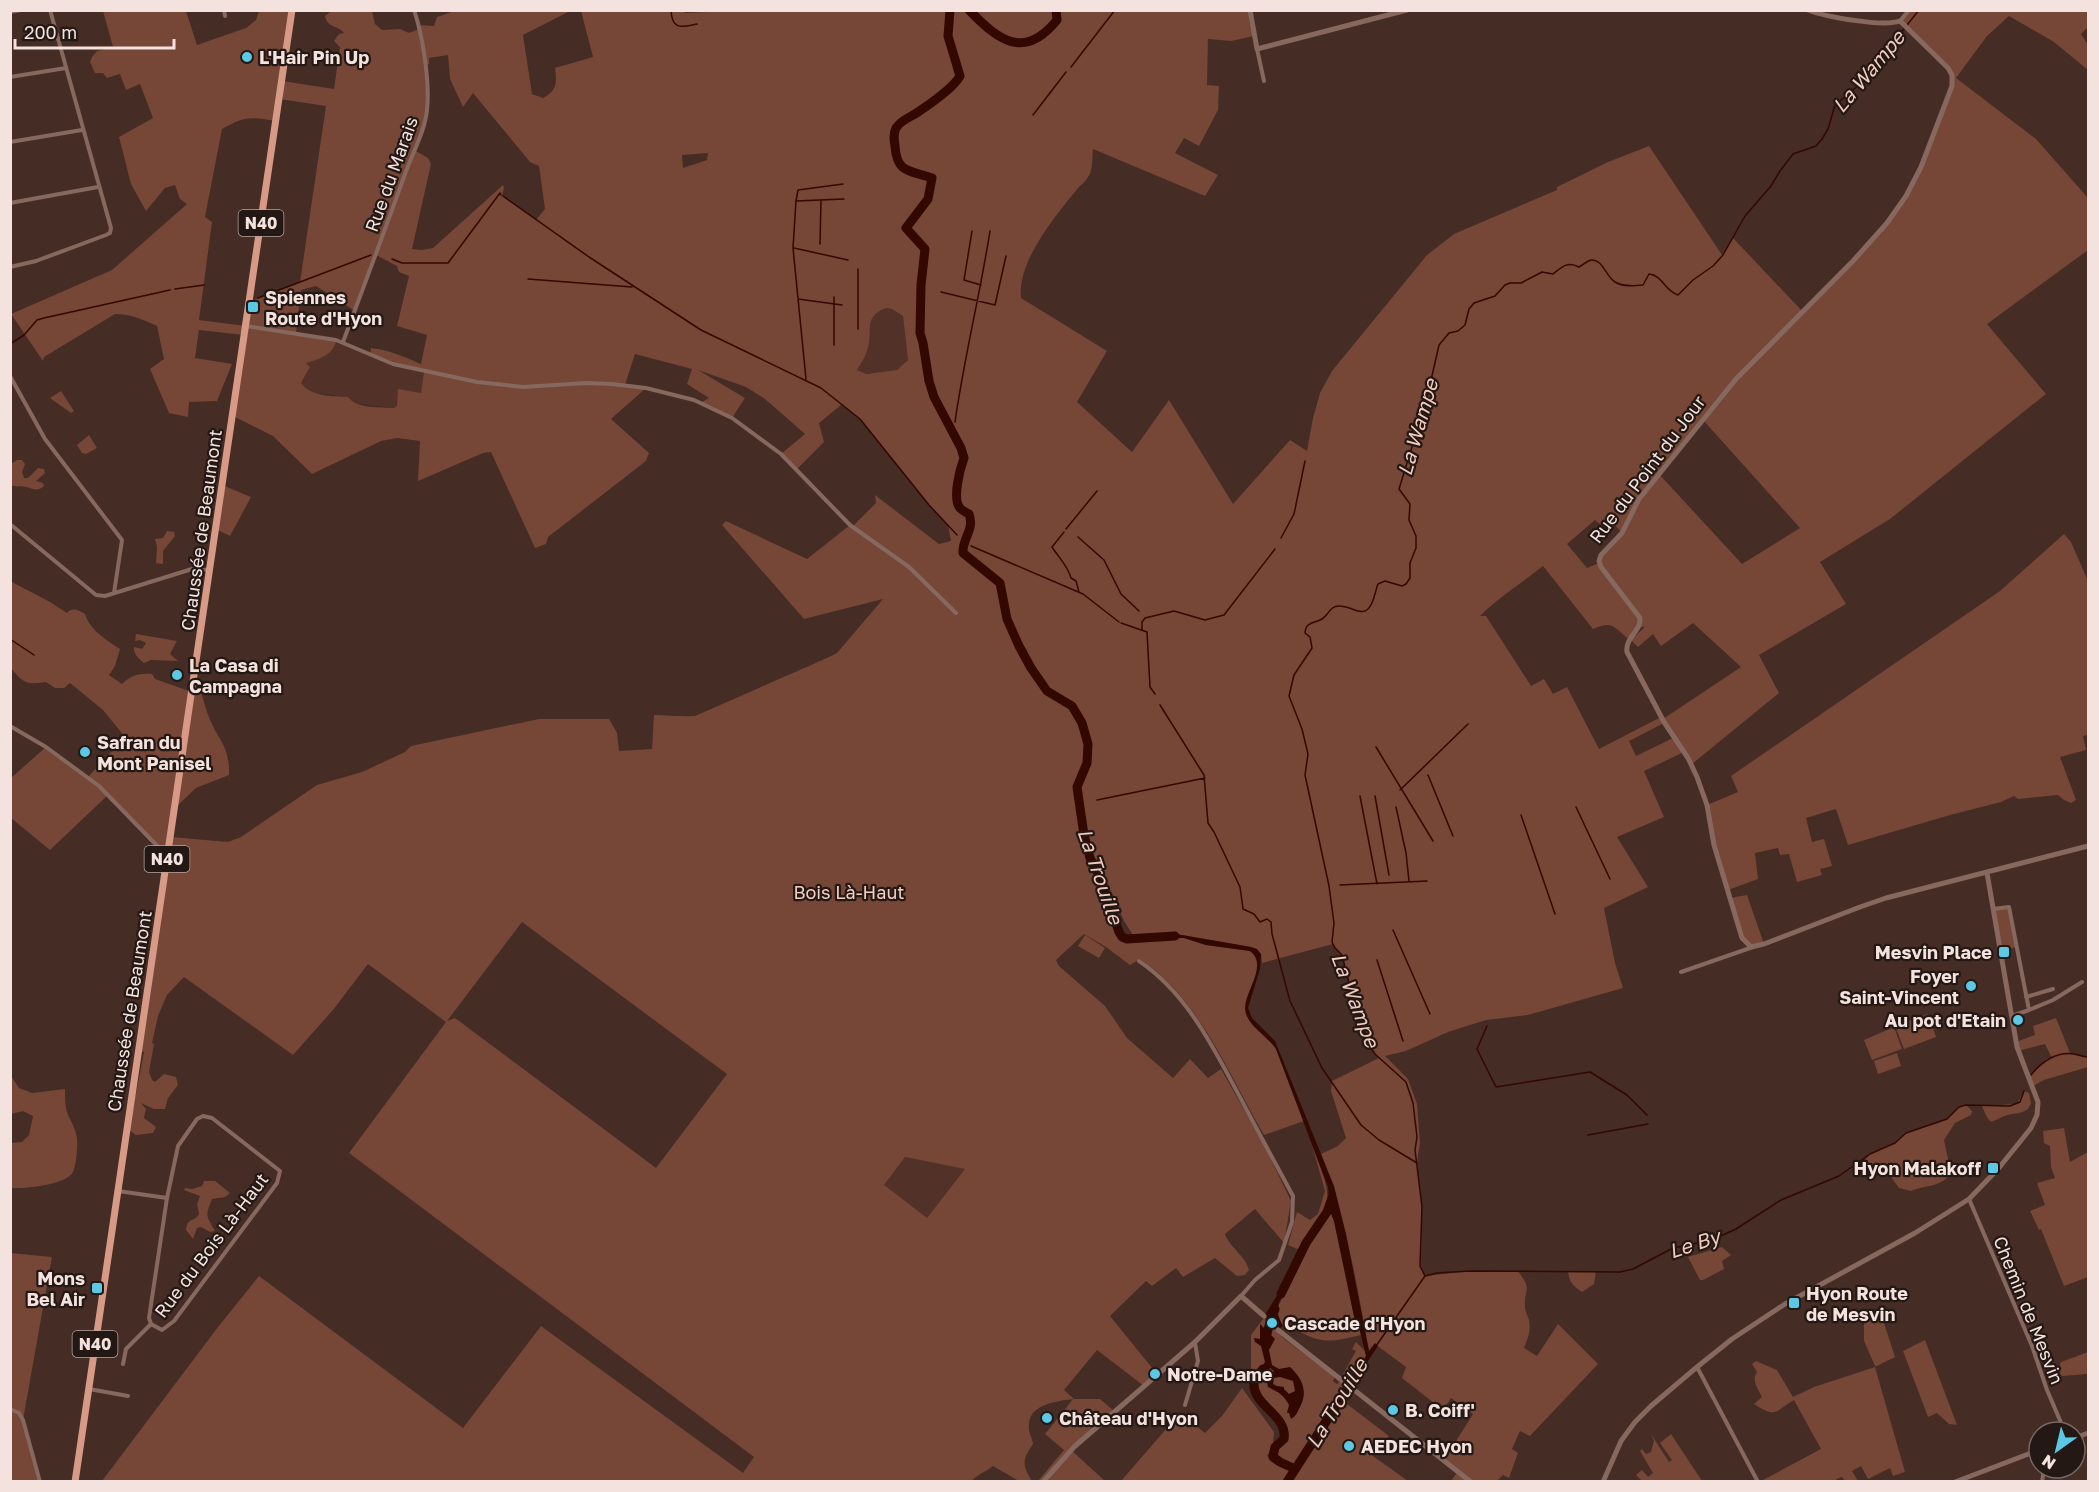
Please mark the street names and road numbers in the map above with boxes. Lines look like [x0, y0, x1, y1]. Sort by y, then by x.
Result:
street label: Rue du Marais [360, 113, 422, 235]
road number: N40 [238, 210, 284, 236]
street label: Rue du Point du Jour [1584, 391, 1710, 547]
street label: Chaussée de Beaumont [176, 428, 226, 632]
road number: N40 [144, 846, 190, 872]
street label: Chaussée de Beaumont [102, 909, 156, 1113]
street label: Rue du Bois Là-Haut [149, 1168, 273, 1322]
street label: Chemin de Mesvin [1989, 1233, 2069, 1387]
road number: N40 [72, 1331, 118, 1357]

